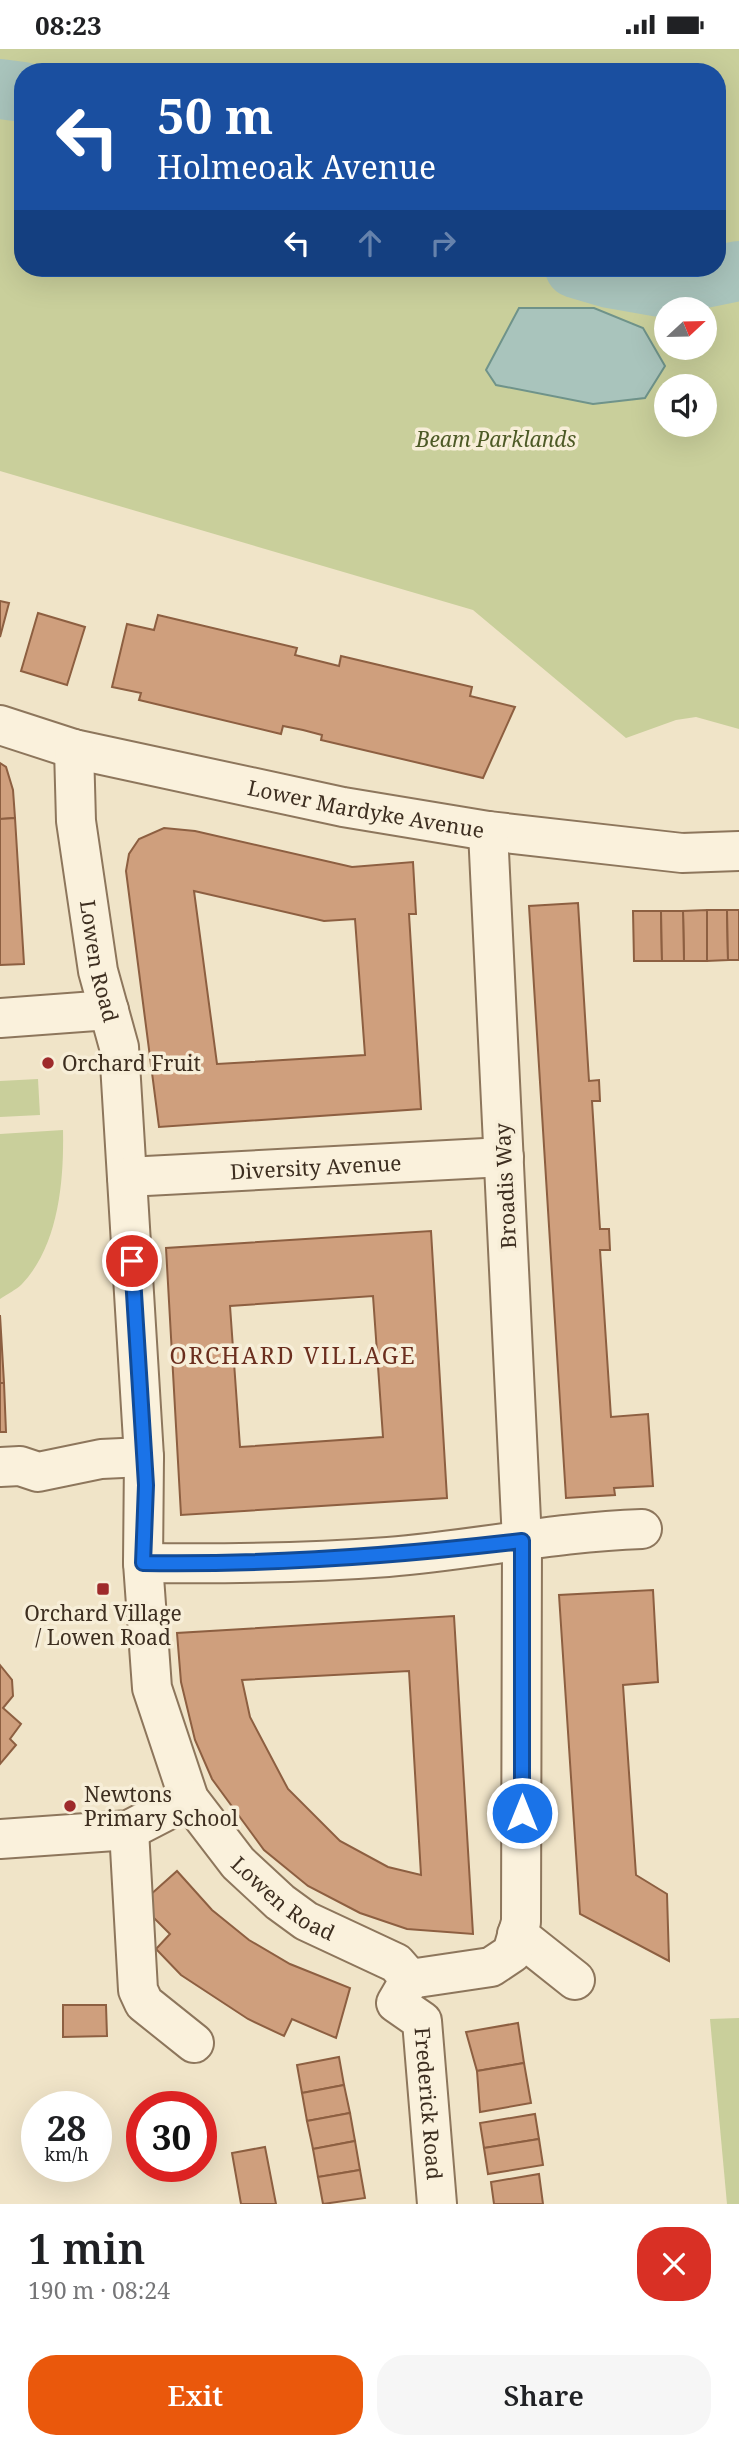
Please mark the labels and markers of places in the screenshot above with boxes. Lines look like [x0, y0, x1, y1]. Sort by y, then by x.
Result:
place label: Orchard Fruit [62, 1049, 201, 1077]
marker: Orchard Fruit [40, 1055, 56, 1071]
pin [102, 1231, 162, 1291]
marker: Orchard Village / Lowen Road [95, 1581, 111, 1597]
place label: Orchard Village / Lowen Road [24, 1599, 182, 1651]
place label: Newtons Primary School [84, 1780, 239, 1832]
marker: Newtons Primary School [62, 1798, 78, 1814]

